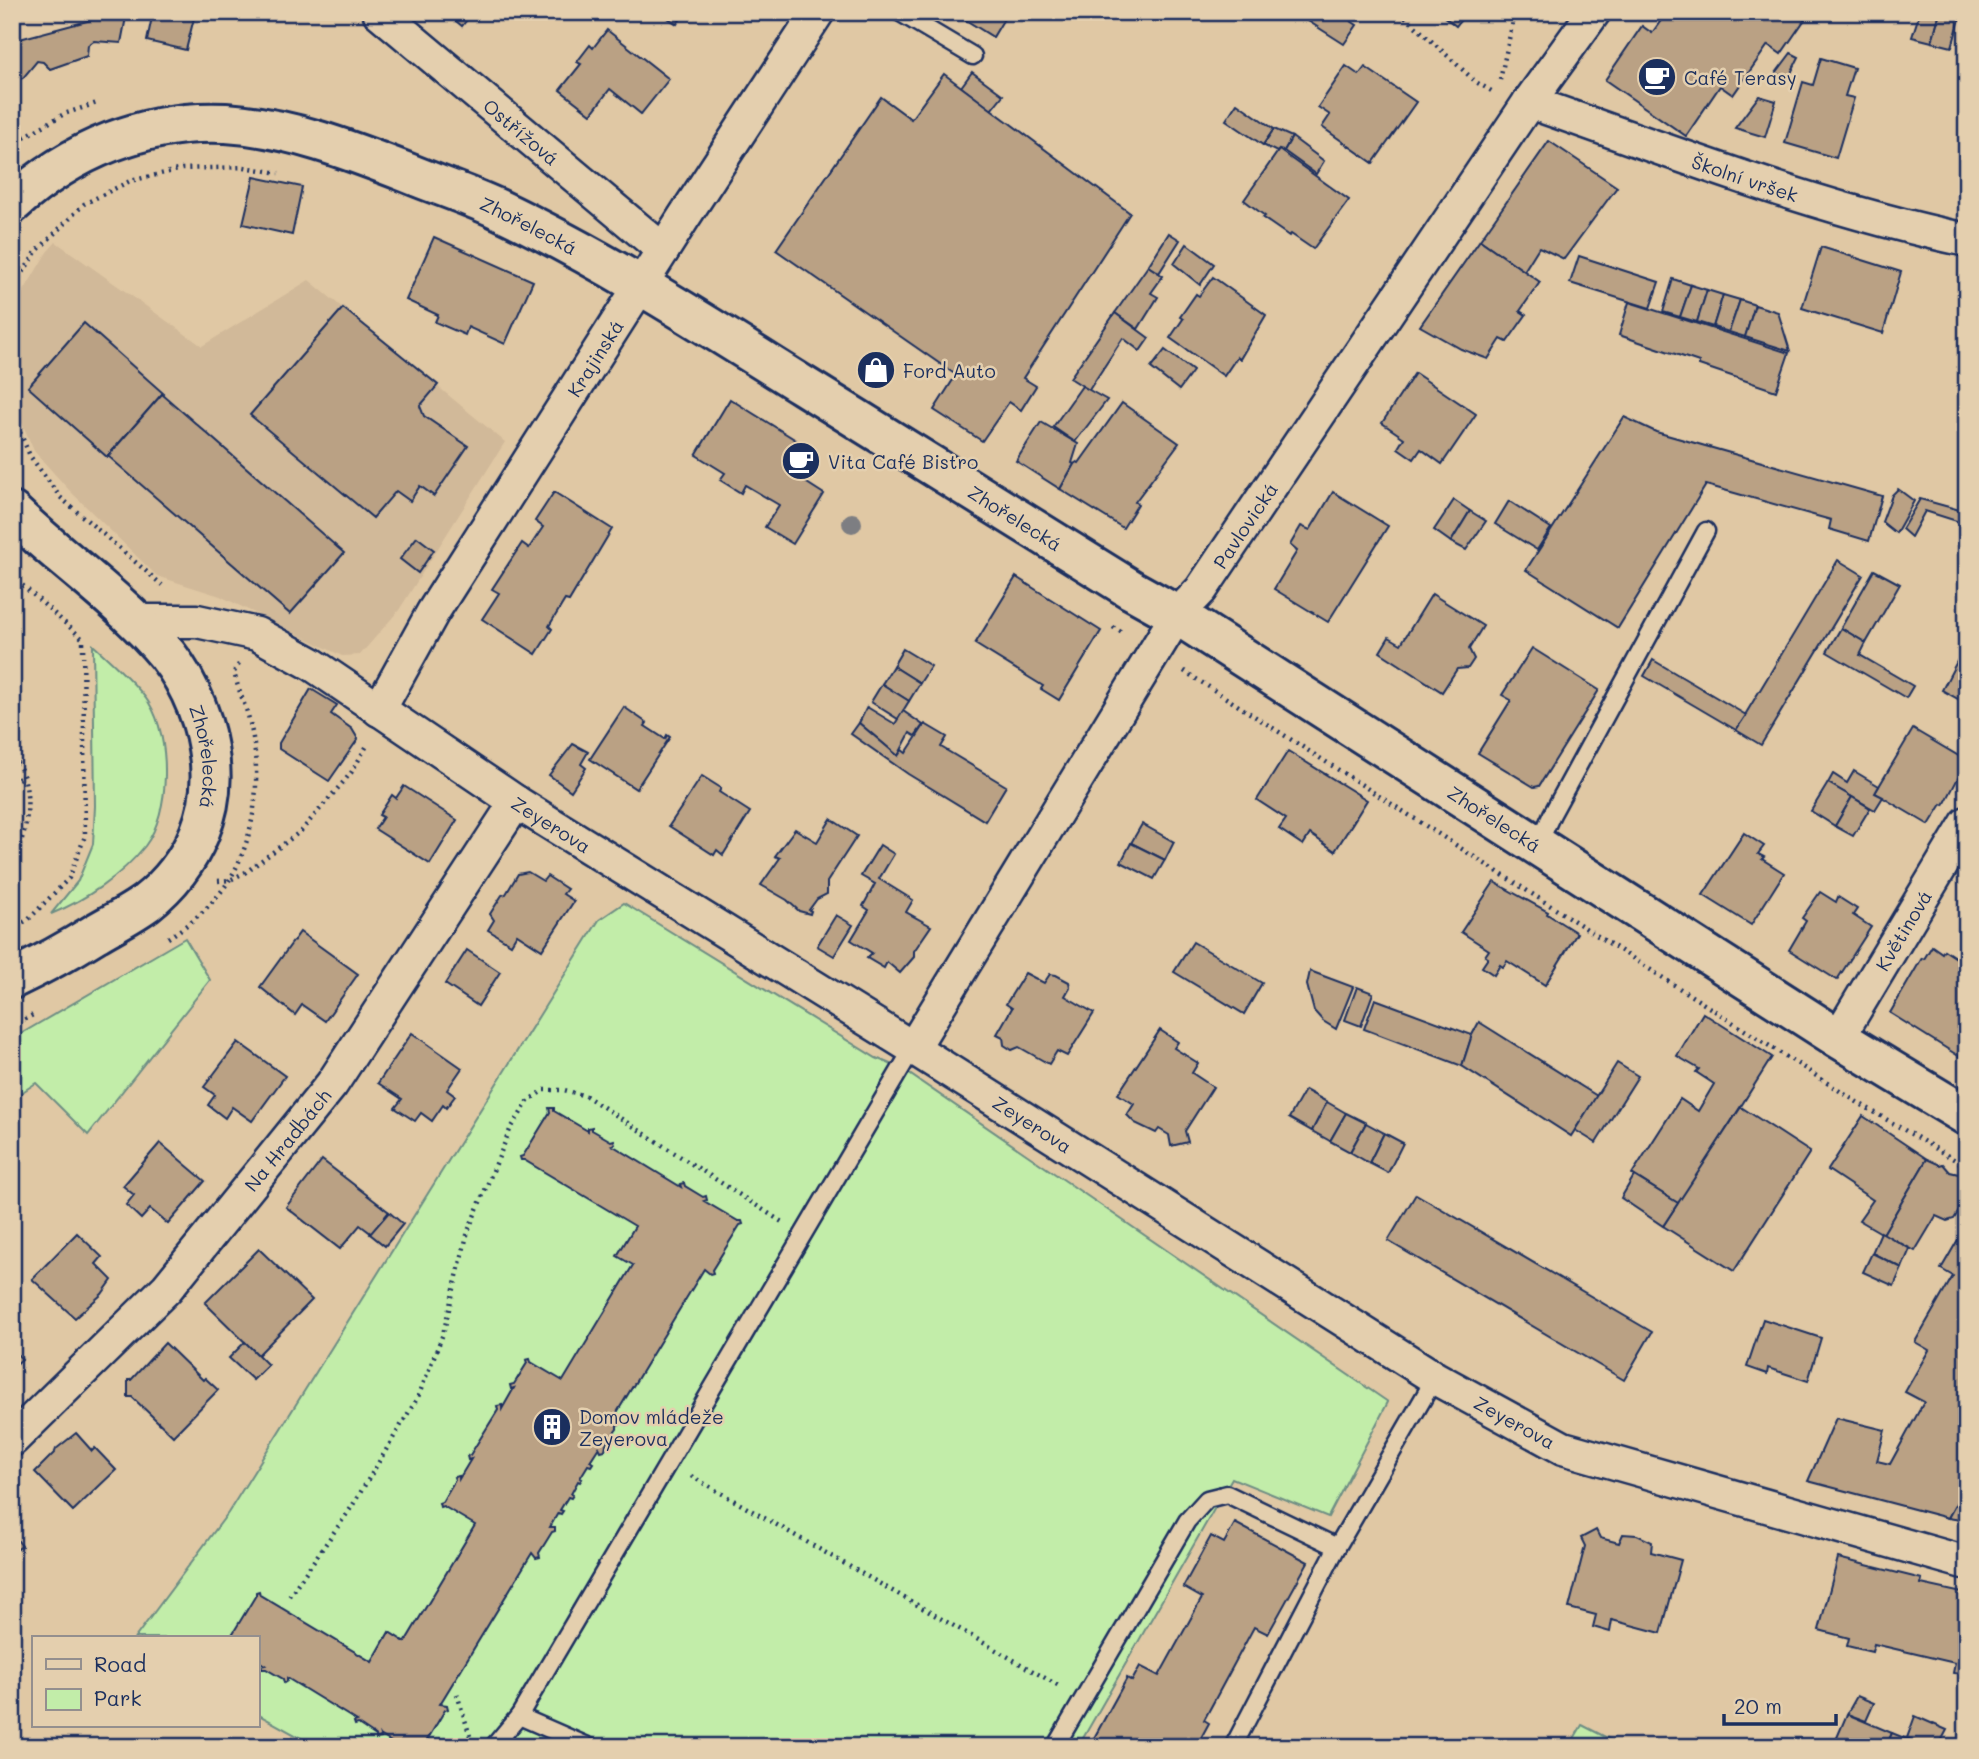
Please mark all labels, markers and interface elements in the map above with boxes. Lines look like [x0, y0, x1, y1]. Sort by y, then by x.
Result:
cafe icon: Café Terasy [1636, 56, 1678, 98]
place label: Café Terasy [1684, 65, 1797, 90]
street label: Ostřížová [479, 93, 565, 170]
street label: Školní vršek [1689, 148, 1801, 207]
street label: Zhořelecká [476, 190, 582, 260]
street label: Krajinská [561, 315, 628, 401]
shop icon: Ford Auto [855, 349, 897, 391]
place label: Ford Auto [903, 358, 996, 383]
cafe icon: Vita Café Bistro [780, 440, 822, 482]
place label: Vita Café Bistro [828, 449, 978, 474]
street label: Pavlovická [1207, 477, 1283, 573]
street label: Zhořelecká [964, 479, 1067, 556]
street label: Zhořelecká [184, 701, 223, 811]
street label: Zhořelecká [1443, 779, 1546, 857]
street label: Zeyerova [507, 790, 596, 858]
street label: Květinová [1869, 885, 1937, 975]
street label: Na Hradbách [238, 1083, 336, 1196]
street label: Zeyerova [988, 1089, 1077, 1158]
street label: Zeyerova [1470, 1389, 1560, 1454]
place label: Domov mládeže Zeyerova [579, 1404, 724, 1451]
building icon: Domov mládeže Zeyerova [531, 1406, 573, 1448]
legend [32, 1636, 259, 1728]
text: Road [94, 1650, 146, 1677]
scale bar [1724, 1682, 1836, 1726]
text: Park [94, 1684, 142, 1711]
text: 20 m [1734, 1692, 1782, 1719]

